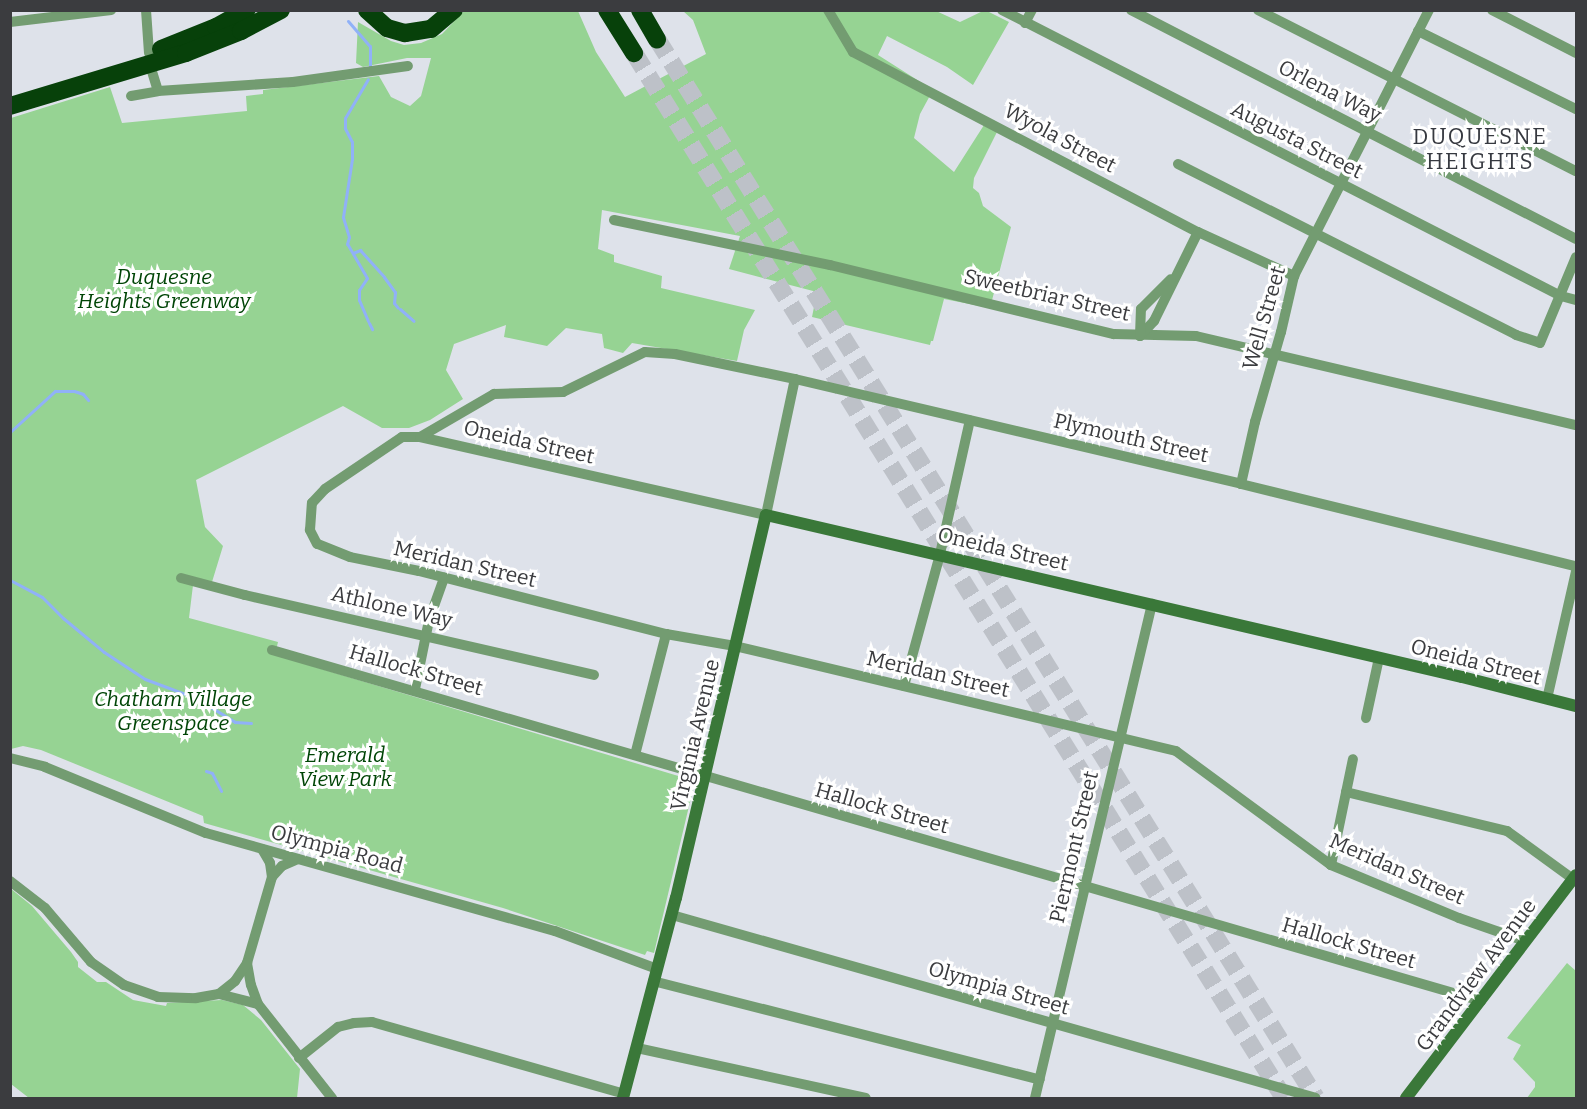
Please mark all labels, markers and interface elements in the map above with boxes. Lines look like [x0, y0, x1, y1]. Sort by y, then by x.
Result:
street label: Orlena Way [1274, 54, 1386, 128]
street label: Augusta Street [1227, 96, 1367, 184]
street label: Wyola Street [999, 98, 1121, 178]
district label: DUQUESNE HEIGHTS [1413, 123, 1547, 174]
street label: Well Street [1237, 263, 1291, 373]
park label: Duquesne Heights Greenway [78, 264, 250, 314]
street label: Sweetbriar Street [961, 264, 1133, 326]
street label: Plymouth Street [1051, 408, 1211, 468]
street label: Oneida Street [461, 415, 597, 469]
street label: Oneida Street [935, 522, 1071, 576]
street label: Meridan Street [391, 535, 539, 593]
street label: Athlone Way [329, 581, 455, 633]
street label: Oneida Street [1408, 634, 1544, 690]
street label: Hallock Street [346, 639, 486, 701]
street label: Meridan Street [864, 645, 1012, 703]
street label: Virginia Avenue [665, 657, 725, 813]
park label: Chatham Village Greenspace [94, 686, 252, 736]
park label: Emerald View Park [298, 742, 392, 792]
street label: Piermont Street [1044, 768, 1104, 926]
street label: Hallock Street [812, 777, 952, 839]
street label: Olympia Road [268, 819, 406, 879]
street label: Meridan Street [1325, 828, 1469, 910]
street label: Grandview Avenue [1411, 894, 1541, 1056]
street label: Hallock Street [1279, 912, 1419, 974]
street label: Olympia Street [925, 956, 1073, 1020]

